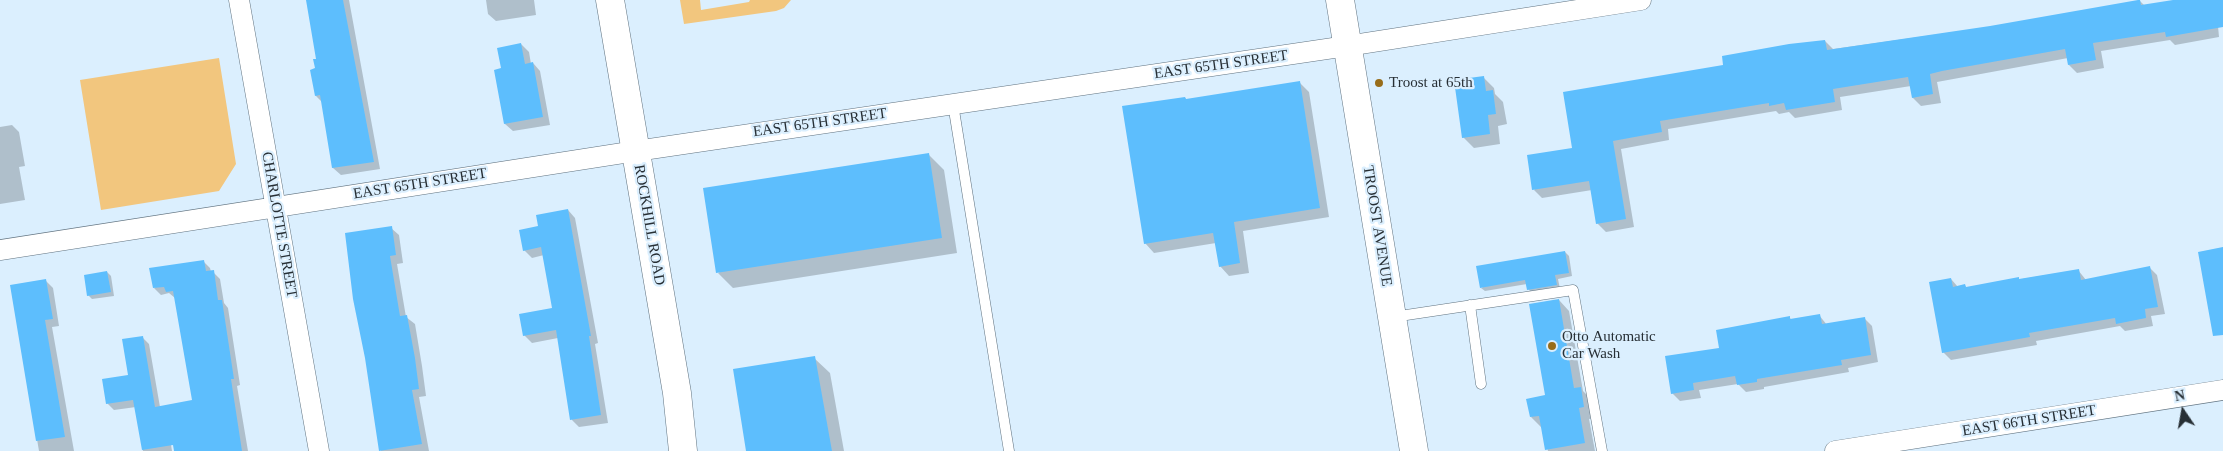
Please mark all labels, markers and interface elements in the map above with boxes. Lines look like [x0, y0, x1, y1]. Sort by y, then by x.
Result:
street label: EAST 65TH STREET [1153, 47, 1289, 83]
place label: Troost at 65th [1389, 74, 1473, 92]
marker: Troost at 65th [1373, 77, 1385, 89]
street label: EAST 65TH STREET [752, 105, 888, 141]
street label: CHARLOTTE STREET [257, 151, 301, 299]
street label: ROCKHILL ROAD [630, 163, 668, 287]
street label: TROOST AVENUE [1359, 164, 1395, 288]
street label: EAST 65TH STREET [352, 165, 488, 203]
place label: Otto Automatic Car Wash [1562, 328, 1656, 363]
marker: Otto Automatic Car Wash [1546, 340, 1558, 352]
north arrow [2158, 386, 2208, 436]
text: N [2173, 387, 2186, 404]
street label: EAST 66TH STREET [1961, 402, 2097, 440]

